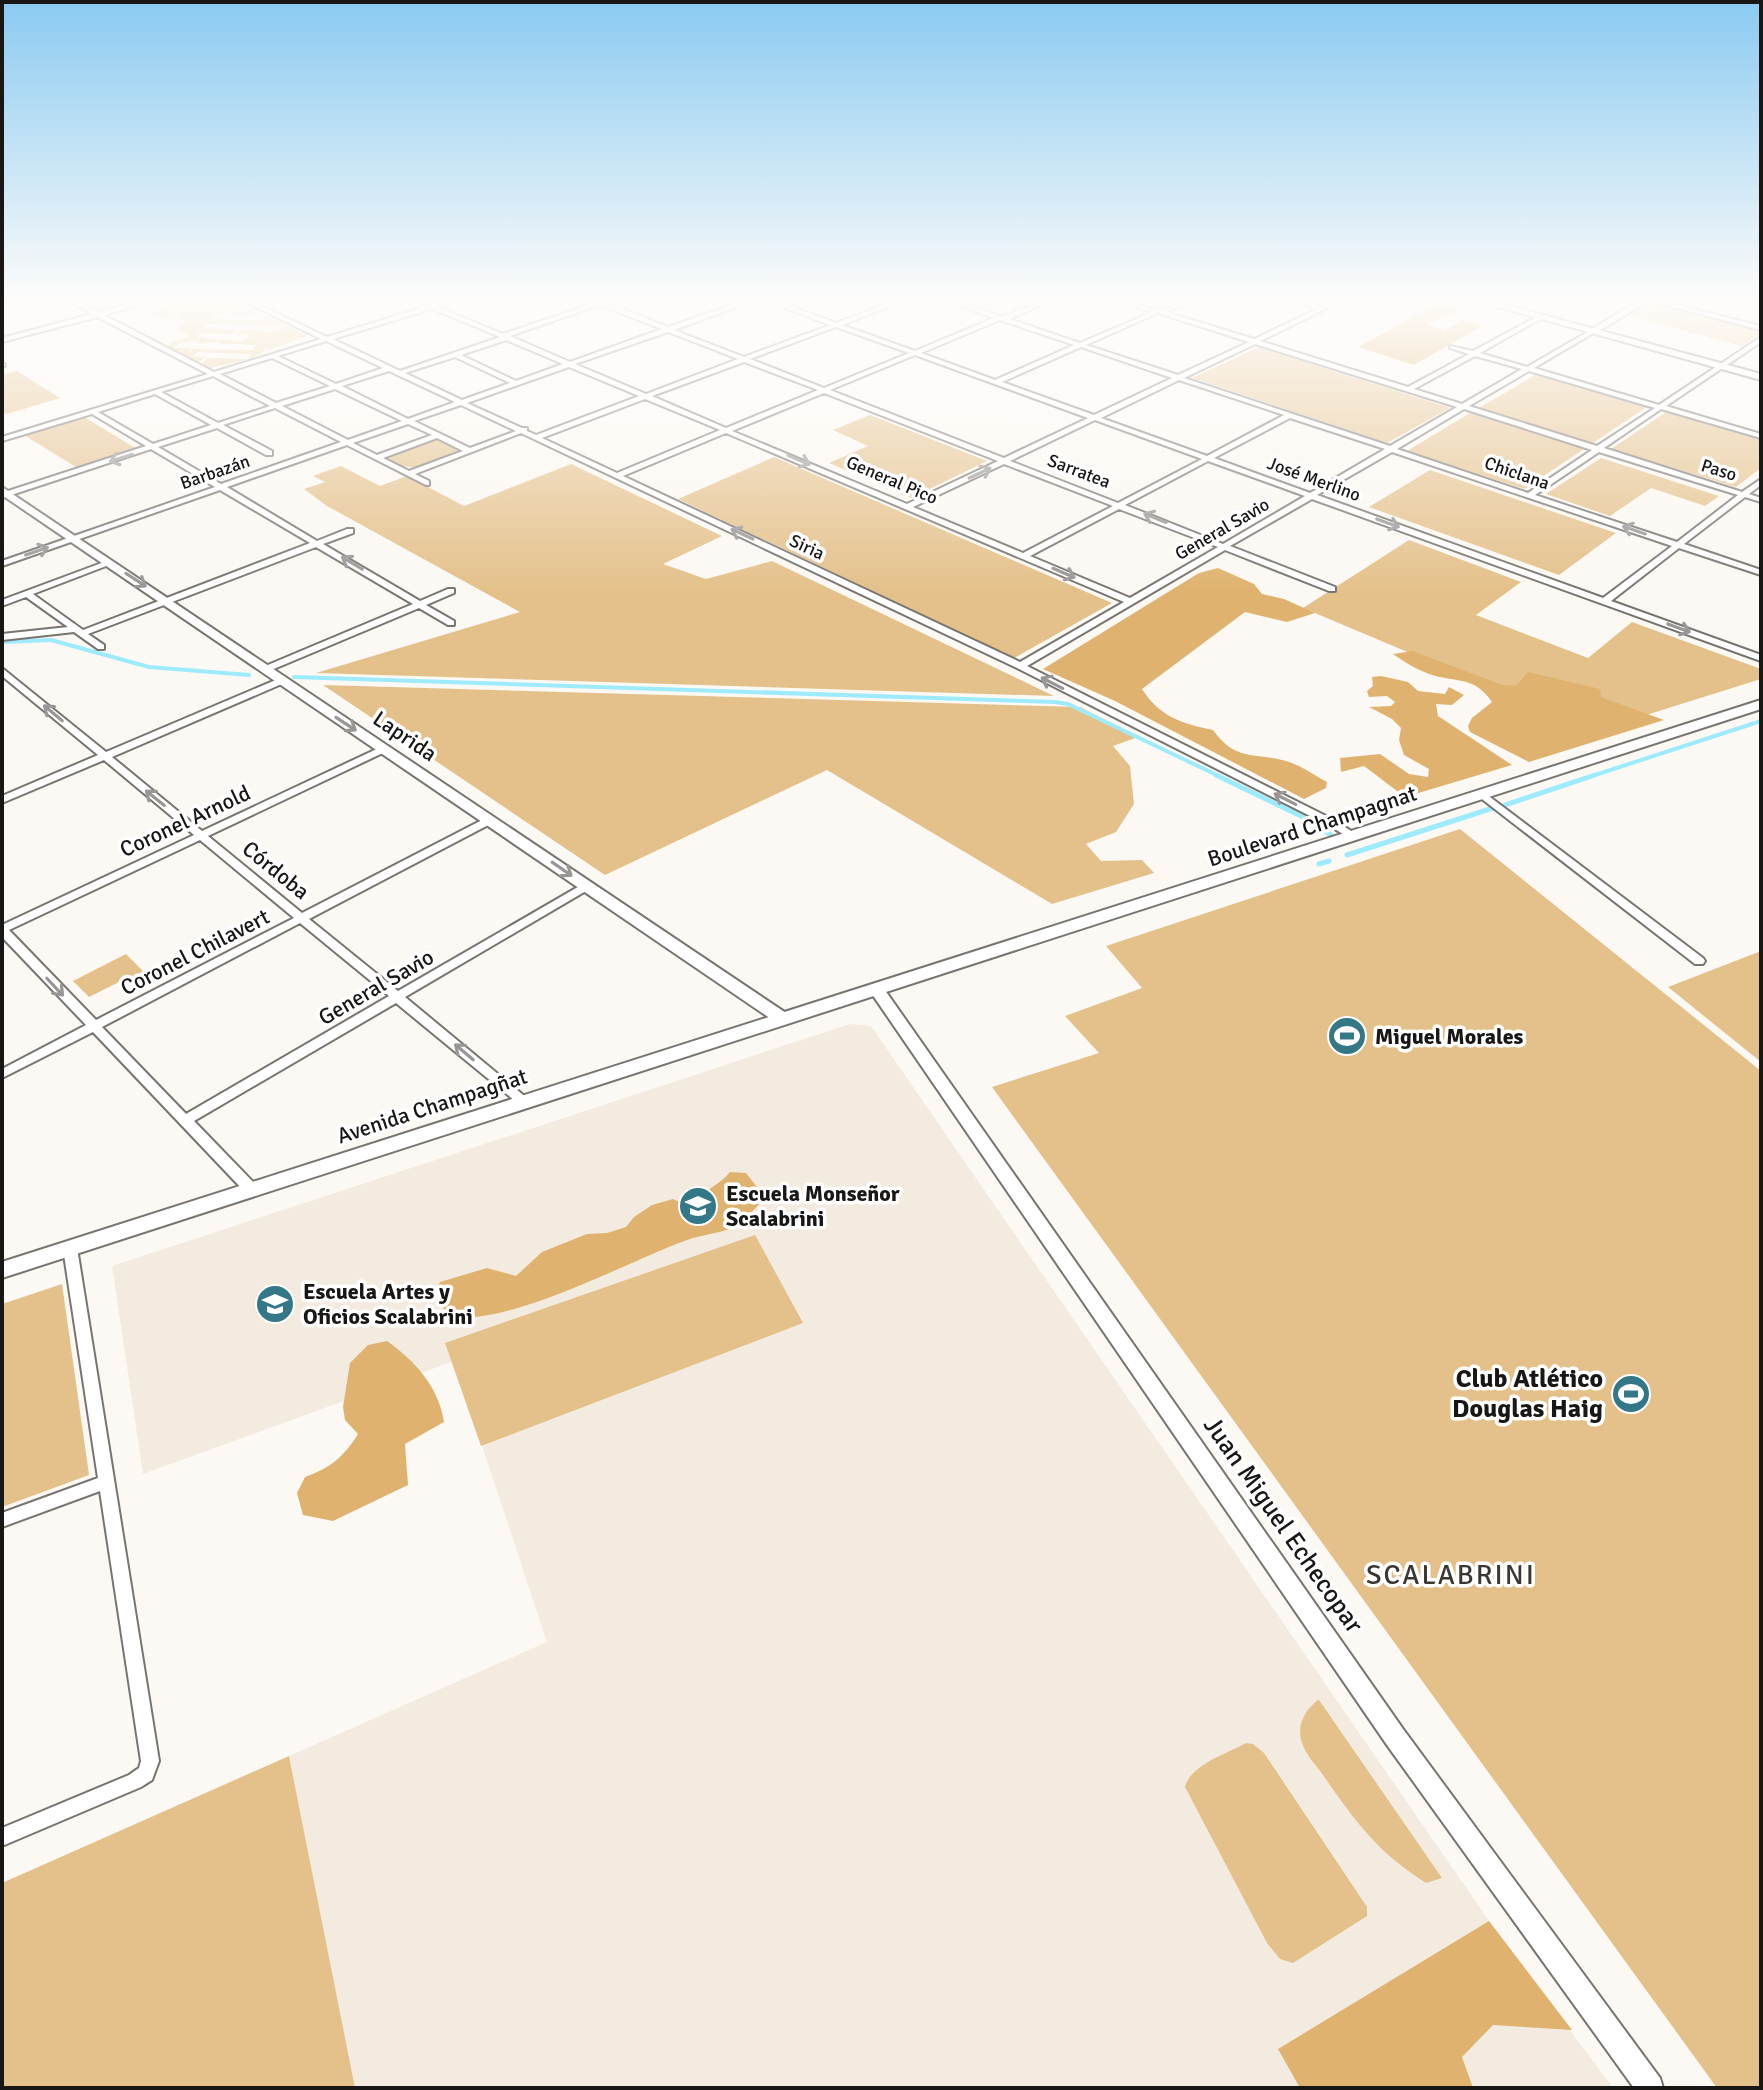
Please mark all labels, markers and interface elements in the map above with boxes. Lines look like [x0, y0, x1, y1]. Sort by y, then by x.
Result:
street label: Sarratea [1045, 449, 1113, 493]
street label: Barbazán [177, 450, 253, 494]
one-way arrow [108, 451, 133, 466]
street label: General Pico [843, 451, 941, 509]
street label: José Merlino [1264, 452, 1364, 506]
street label: Chiclana [1482, 452, 1552, 494]
one-way arrow [786, 454, 811, 469]
street label: Paso [1698, 454, 1740, 486]
one-way arrow [967, 465, 991, 480]
street label: General Savio [1171, 493, 1273, 565]
one-way arrow [1143, 510, 1168, 524]
one-way arrow [1375, 517, 1400, 531]
one-way arrow [1622, 522, 1647, 537]
one-way arrow [730, 526, 754, 541]
street label: Siria [786, 529, 828, 565]
one-way arrow [25, 543, 50, 558]
one-way arrow [341, 555, 364, 571]
one-way arrow [1051, 567, 1076, 582]
one-way arrow [124, 573, 147, 589]
one-way arrow [1666, 622, 1691, 636]
one-way arrow [1041, 675, 1065, 690]
one-way arrow [43, 704, 64, 722]
street label: Laprida [368, 705, 442, 767]
one-way arrow [335, 715, 357, 732]
street label: Coronel Arnold [115, 779, 255, 863]
street label: Boulevard Champagnat [1204, 779, 1420, 873]
one-way arrow [145, 789, 166, 807]
one-way arrow [1273, 791, 1297, 807]
street label: Córdoba [237, 835, 315, 905]
one-way arrow [550, 861, 572, 877]
street label: Coronel Chilavert [116, 903, 274, 1001]
street label: General Savio [314, 943, 438, 1031]
one-way arrow [46, 977, 64, 997]
sports icon: Miguel Morales [1326, 1015, 1368, 1057]
place label: Miguel Morales [1375, 1023, 1524, 1050]
one-way arrow [454, 1043, 474, 1061]
street label: Avenida Champagñat [334, 1062, 531, 1149]
place label: Escuela Monseñor Scalabrini [726, 1180, 900, 1232]
school or university icon: Escuela Monseñor Scalabrini [677, 1185, 719, 1227]
place label: Escuela Artes y Oficios Scalabrini [303, 1278, 473, 1330]
school or university icon: Escuela Artes y Oficios Scalabrini [254, 1283, 296, 1325]
place label: Club Atlético Douglas Haig [1452, 1363, 1603, 1425]
sports icon: Club Atlético Douglas Haig [1610, 1373, 1652, 1415]
street label: Juan Miguel Echecopar [1196, 1410, 1370, 1640]
district label: SCALABRINI [1366, 1558, 1536, 1592]

